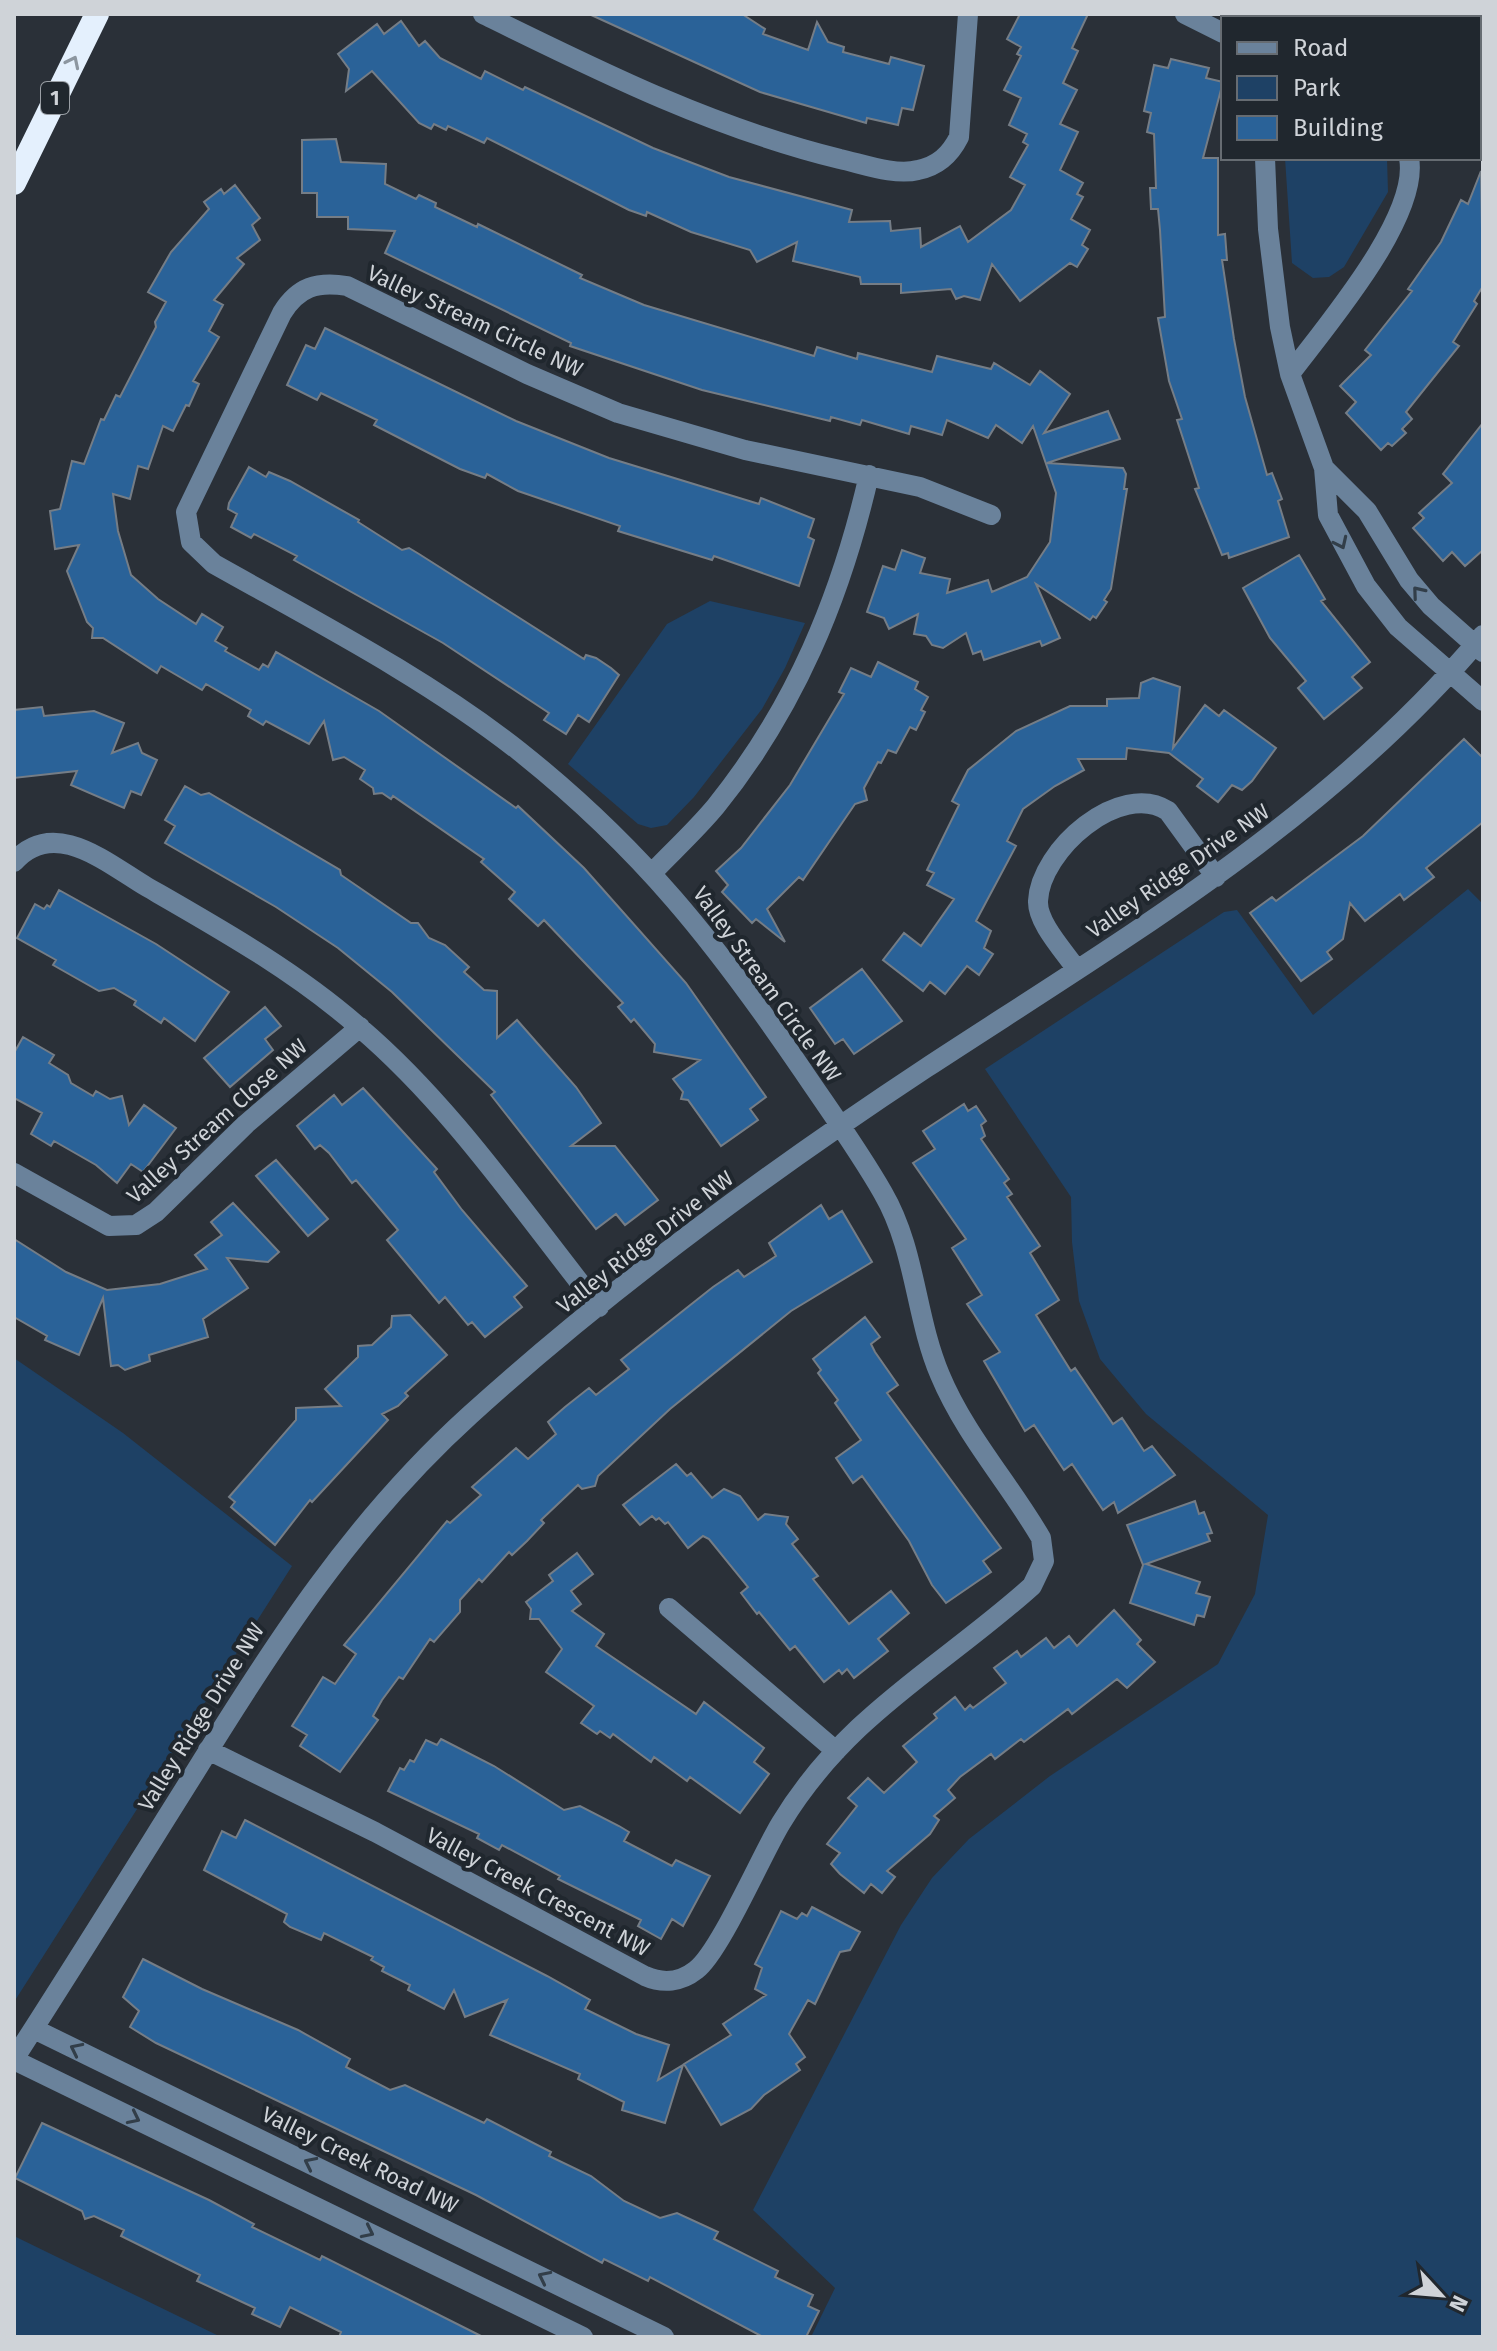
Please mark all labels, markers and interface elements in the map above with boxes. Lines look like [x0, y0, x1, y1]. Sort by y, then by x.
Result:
legend [1221, 16, 1481, 160]
text: Road [1293, 34, 1348, 62]
one-way arrow [63, 56, 79, 71]
text: Park [1293, 74, 1341, 102]
road number: 1 [41, 82, 69, 114]
text: Building [1293, 114, 1383, 142]
street label: Valley Stream Circle NW [363, 259, 587, 383]
one-way arrow [1331, 535, 1347, 549]
one-way arrow [1413, 586, 1428, 601]
street label: Valley Ridge Drive NW [1082, 798, 1274, 944]
street label: Valley Stream Circle NW [687, 881, 847, 1087]
street label: Valley Stream Close NW [121, 1033, 313, 1209]
street label: Valley Ridge Drive NW [551, 1165, 739, 1319]
street label: Valley Ridge Drive NW [132, 1618, 270, 1816]
street label: Valley Creek Crescent NW [422, 1822, 654, 1962]
one-way arrow [70, 2043, 85, 2059]
street label: Valley Creek Road NW [257, 2101, 463, 2219]
one-way arrow [126, 2108, 141, 2124]
one-way arrow [304, 2157, 319, 2172]
one-way arrow [360, 2222, 375, 2238]
north arrow [1401, 2255, 1481, 2335]
one-way arrow [538, 2271, 552, 2287]
text: N [1443, 2291, 1474, 2316]

